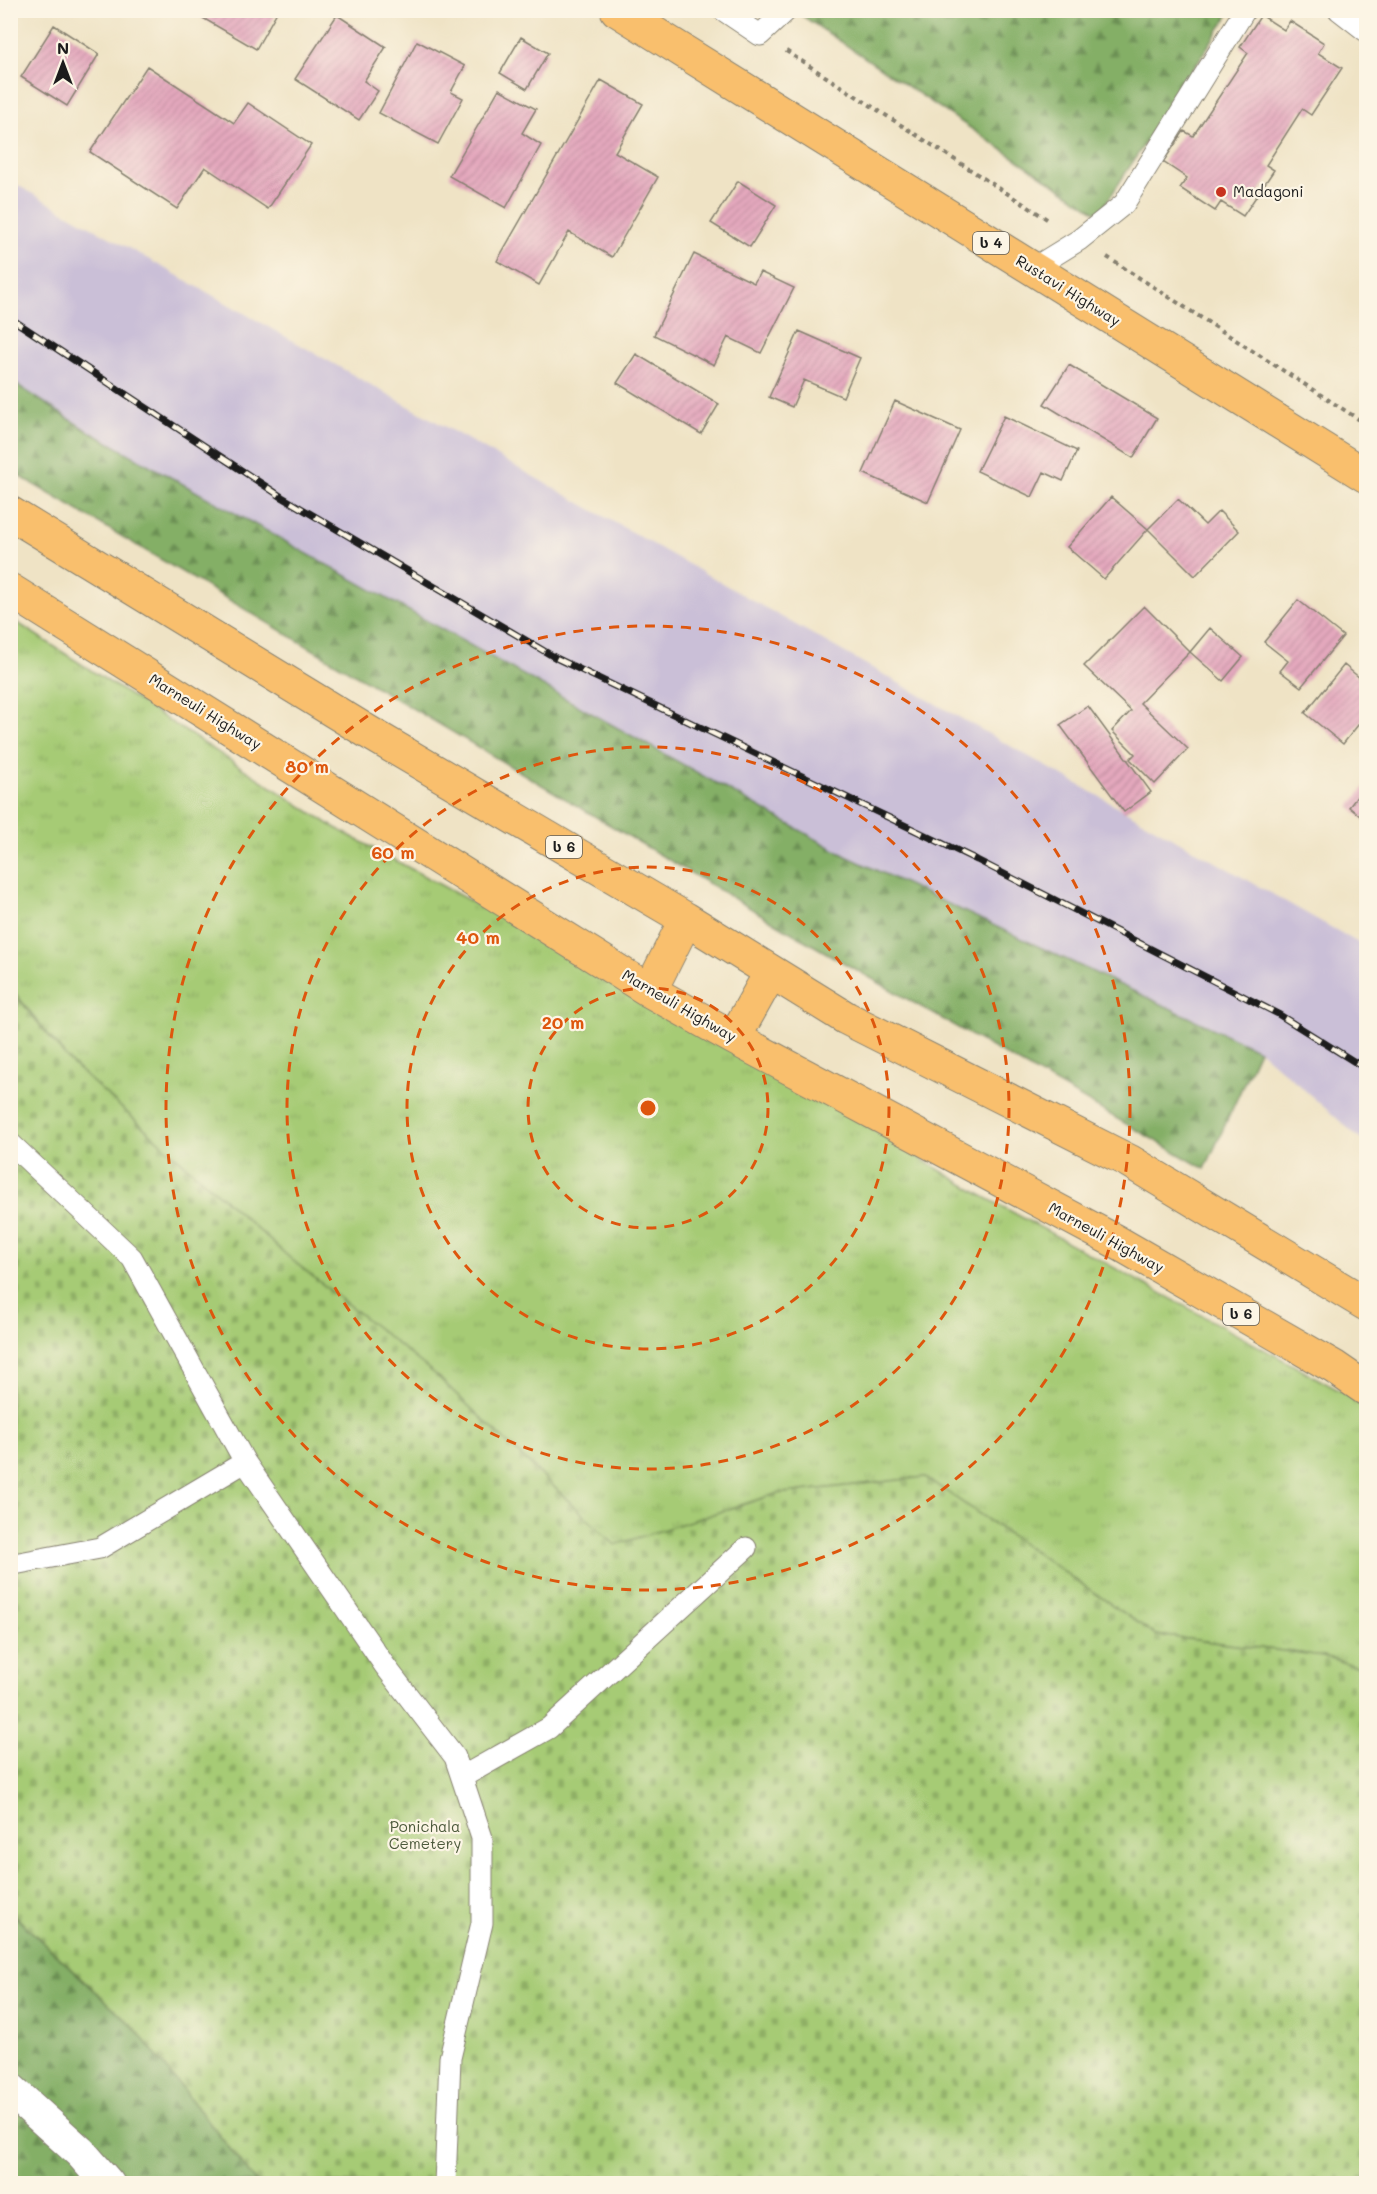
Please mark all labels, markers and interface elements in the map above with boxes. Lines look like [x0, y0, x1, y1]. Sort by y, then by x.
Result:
north arrow [33, 33, 93, 93]
text: N [57, 37, 69, 58]
place label: Madagoni [1233, 181, 1304, 201]
marker: Madagoni [1214, 185, 1228, 199]
road number: ს 4 [973, 232, 1009, 254]
street label: Rustavi Highway [1012, 250, 1125, 330]
street label: Marneuli Highway [146, 668, 266, 754]
text: 80 m [285, 754, 329, 778]
road number: ს 6 [546, 836, 582, 858]
text: 60 m [371, 840, 415, 864]
text: 40 m [456, 925, 500, 949]
street label: Marneuli Highway [619, 964, 741, 1046]
text: 20 m [542, 1010, 584, 1034]
centre of rings [638, 1098, 658, 1118]
street label: Marneuli Highway [1045, 1197, 1168, 1277]
road number: ს 6 [1223, 1303, 1259, 1325]
park label: Ponichala Cemetery [389, 1816, 461, 1853]

